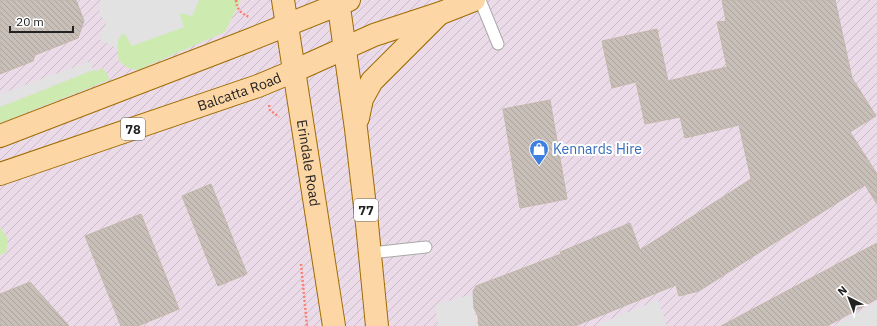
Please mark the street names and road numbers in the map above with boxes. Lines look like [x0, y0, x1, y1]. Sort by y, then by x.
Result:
street label: Balcatta Road [195, 68, 284, 115]
road number: 78 [121, 118, 145, 140]
street label: Erindale Road [293, 118, 324, 208]
road number: 77 [354, 199, 378, 221]

